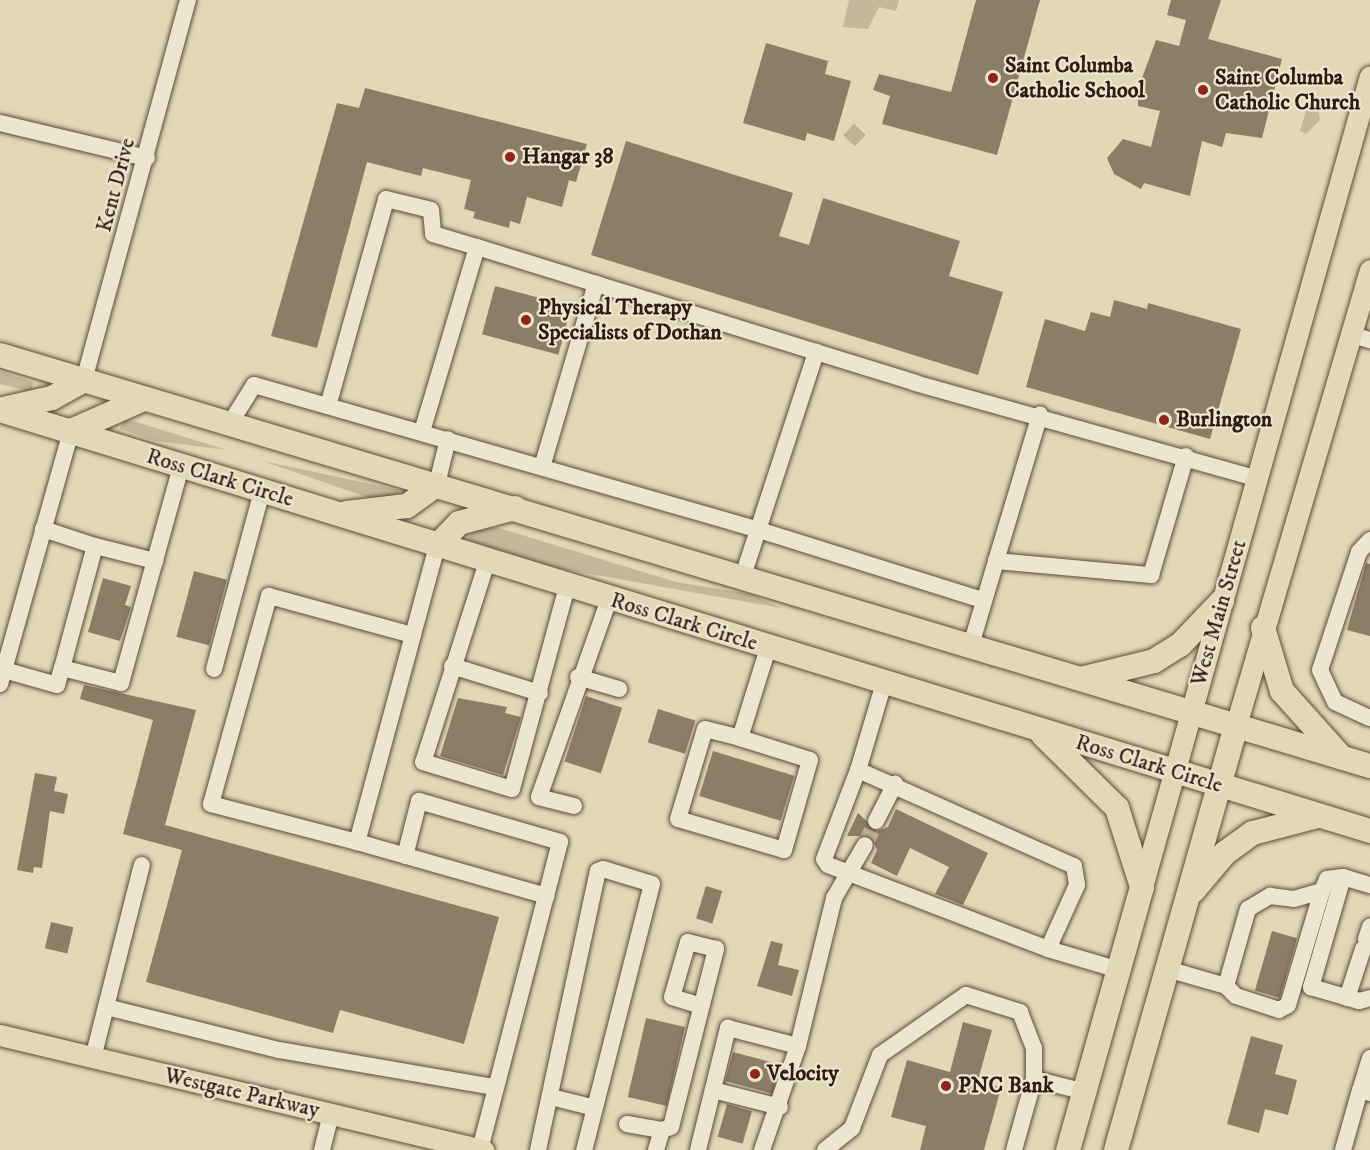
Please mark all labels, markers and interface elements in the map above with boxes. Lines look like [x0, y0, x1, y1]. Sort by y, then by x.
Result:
place label: Saint Columba Catholic School [1005, 52, 1145, 104]
place label: Saint Columba Catholic Church [1215, 64, 1360, 116]
marker: Saint Columba Catholic School [986, 71, 1000, 85]
marker: Saint Columba Catholic Church [1196, 83, 1210, 97]
street label: Kent Drive [91, 135, 141, 235]
place label: Hangar 38 [522, 144, 613, 170]
marker: Hangar 38 [503, 150, 517, 164]
place label: Physical Therapy Specialists of Dothan [538, 294, 722, 346]
marker: Physical Therapy Specialists of Dothan [519, 313, 533, 327]
place label: Burlington [1176, 407, 1272, 433]
marker: Burlington [1157, 413, 1171, 427]
street label: Ross Clark Circle [143, 443, 297, 513]
street label: West Main Street [1186, 537, 1252, 689]
street label: Ross Clark Circle [607, 587, 761, 657]
street label: Ross Clark Circle [1072, 729, 1226, 799]
place label: Velocity [767, 1061, 839, 1087]
street label: Westgate Parkway [162, 1062, 322, 1124]
marker: Velocity [748, 1067, 762, 1081]
place label: PNC Bank [958, 1073, 1054, 1099]
marker: PNC Bank [939, 1079, 953, 1093]

